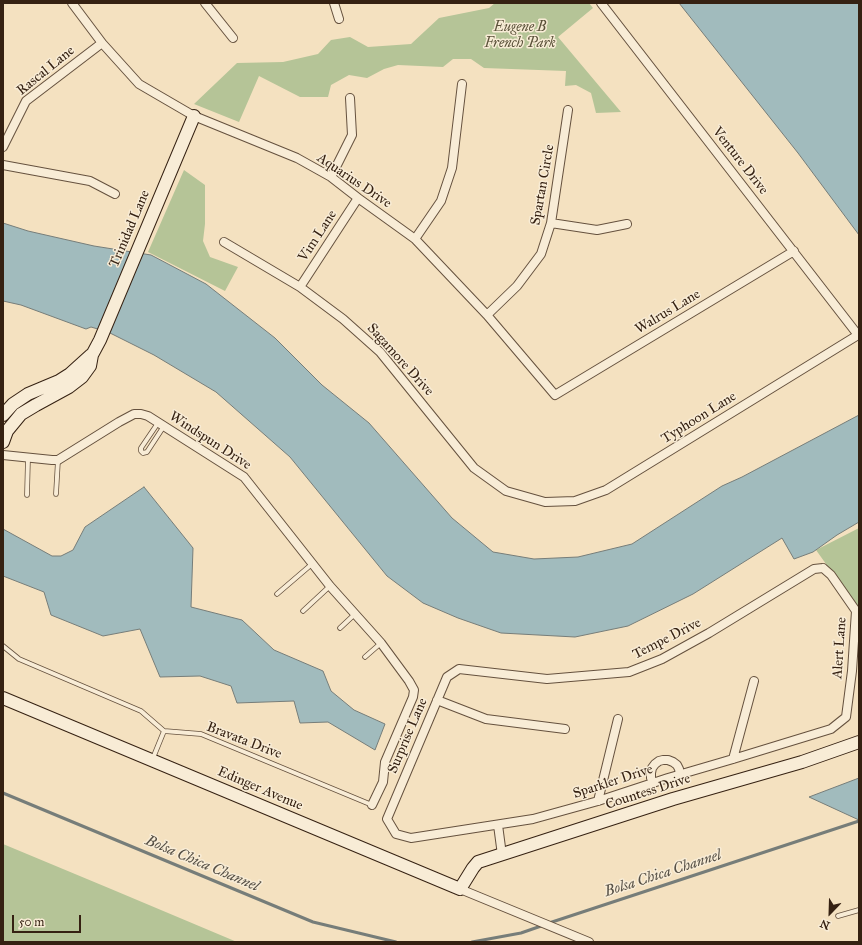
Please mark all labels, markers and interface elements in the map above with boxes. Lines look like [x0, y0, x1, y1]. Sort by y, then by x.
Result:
park label: Eugene B French Park [484, 20, 556, 52]
street label: Rascal Lane [14, 43, 78, 99]
street label: Venture Drive [708, 124, 772, 198]
street label: Spartan Circle [528, 143, 558, 227]
street label: Aquarius Drive [314, 150, 394, 212]
street label: Trinidad Lane [106, 188, 154, 270]
street label: Vim Lane [295, 207, 341, 265]
street label: Walrus Lane [632, 286, 704, 338]
street label: Sagamore Drive [363, 320, 437, 400]
street label: Typhoon Lane [658, 388, 740, 448]
street label: Windspun Drive [166, 408, 254, 474]
street label: Tempe Drive [630, 615, 704, 663]
street label: Alert Lane [829, 617, 851, 679]
street label: Surprise Lane [385, 696, 431, 776]
street label: Bravata Drive [204, 719, 284, 763]
street label: Sparkler Drive [571, 761, 655, 803]
street label: Edinger Avenue [215, 763, 305, 815]
street label: Countess Drive [604, 770, 692, 814]
water label: Bolsa Chica Channel [142, 832, 262, 896]
water label: Bolsa Chica Channel [602, 847, 724, 901]
north arrow [810, 893, 850, 933]
scale bar [14, 907, 83, 933]
text: 50 m [19, 915, 44, 929]
text: N [818, 917, 832, 932]

